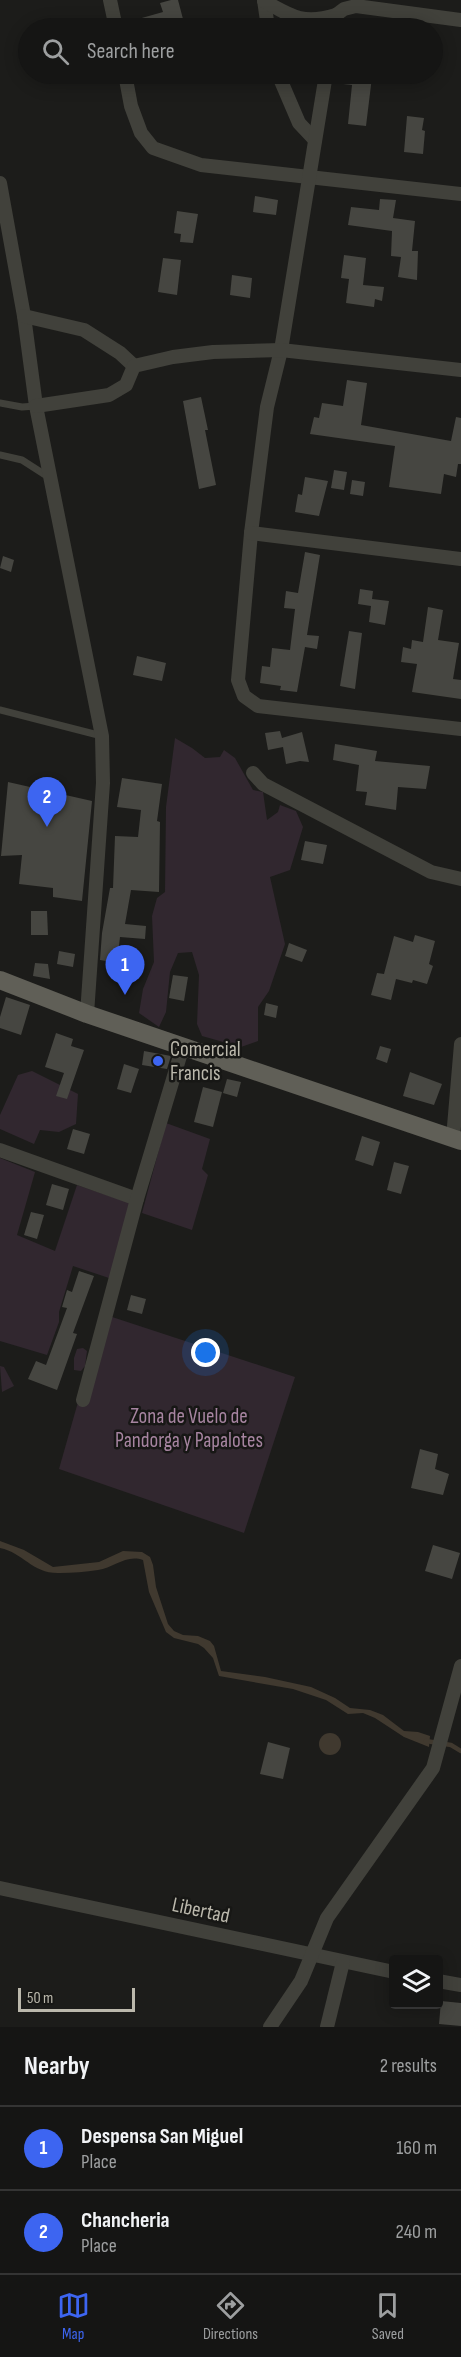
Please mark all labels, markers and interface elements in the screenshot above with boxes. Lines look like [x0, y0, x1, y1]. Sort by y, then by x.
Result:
search box [18, 18, 443, 84]
icon: search [39, 35, 72, 68]
text: Search here [87, 38, 174, 65]
pin: 2 [28, 778, 66, 827]
pin: 1 [106, 946, 144, 995]
place label: Comercial Francis [170, 1037, 241, 1086]
marker: Comercial Francis [151, 1054, 165, 1068]
your location [191, 1338, 220, 1367]
park label: Zona de Vuelo de Pandorga y Papalotes [115, 1404, 263, 1453]
street label: Libertad [170, 1892, 232, 1929]
map controls [389, 1955, 443, 2009]
button: layers [389, 1955, 443, 2009]
scale bar [18, 1985, 135, 2012]
text: 50 m [27, 1989, 53, 2008]
text: Nearby [24, 2051, 90, 2082]
text: 2 results [380, 2054, 437, 2078]
text: Despensa San Miguel [81, 2123, 243, 2150]
text: 1 [40, 2136, 47, 2160]
text: 160 m [396, 2136, 437, 2160]
text: Place [81, 2150, 117, 2174]
text: Chancheria [81, 2207, 170, 2234]
text: 2 [39, 2220, 48, 2244]
text: 240 m [396, 2220, 437, 2244]
text: Place [81, 2234, 117, 2258]
tab: Map [57, 2289, 90, 2344]
tab: Directions [203, 2289, 258, 2344]
tab: Saved [371, 2289, 404, 2344]

